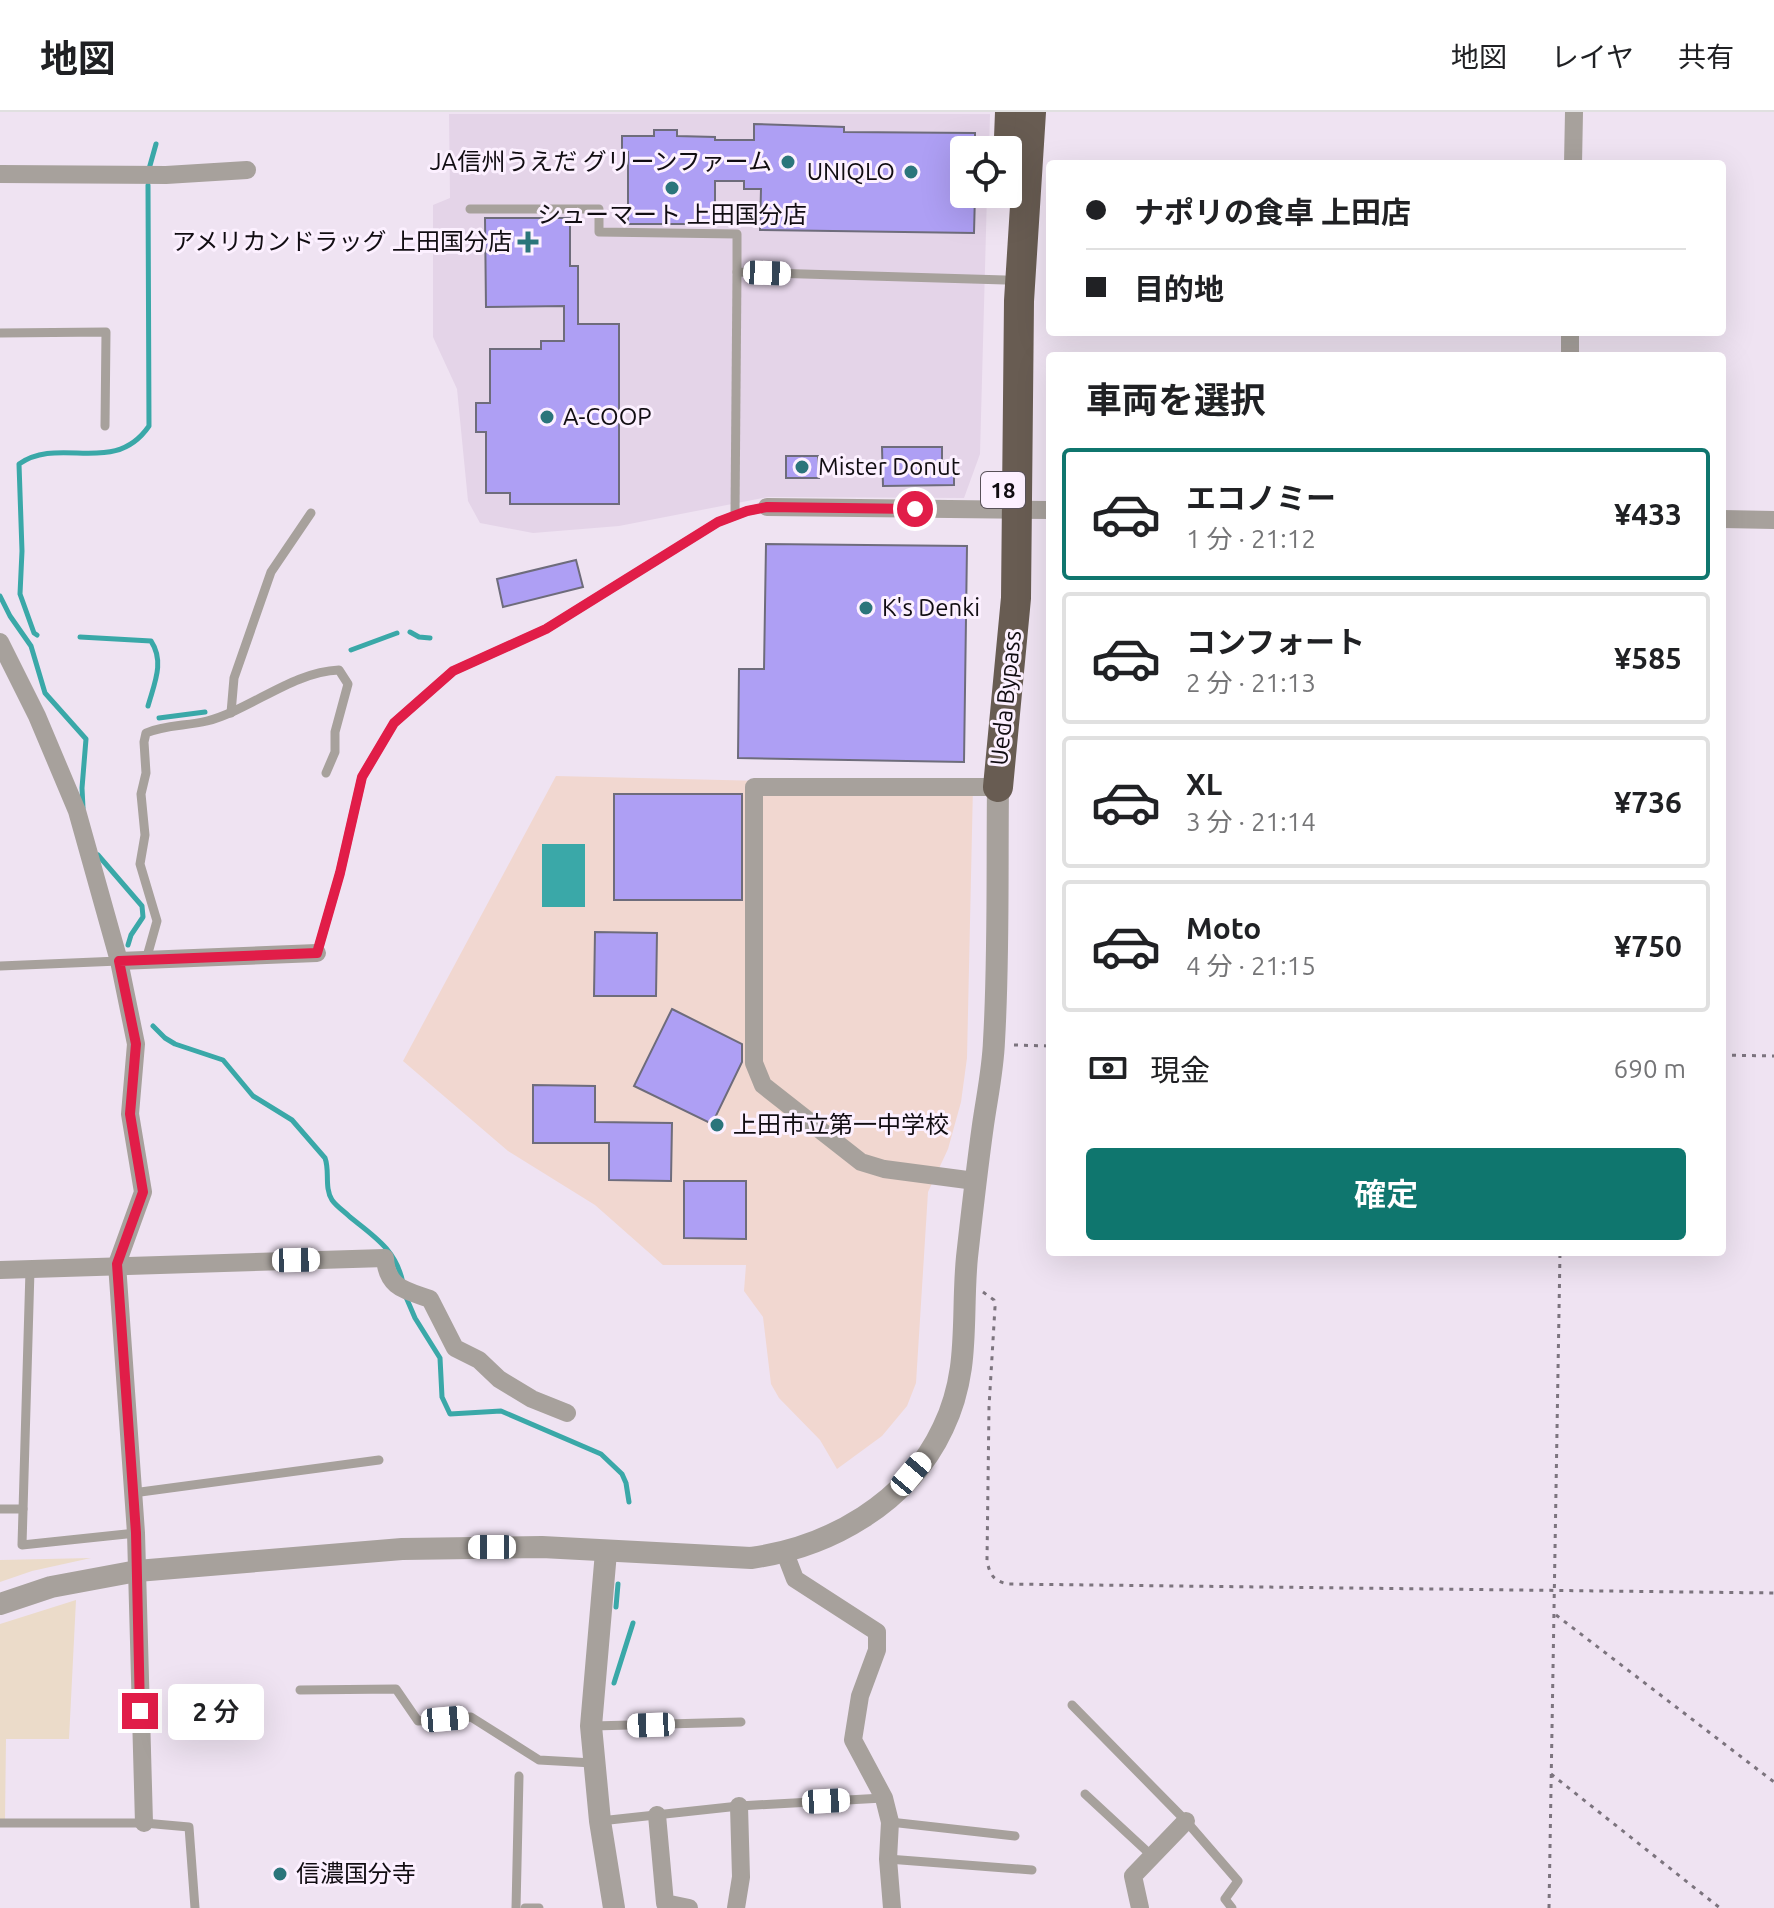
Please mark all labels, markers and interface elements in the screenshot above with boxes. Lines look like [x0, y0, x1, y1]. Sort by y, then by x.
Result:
text: 地図 [40, 37, 116, 79]
text: 地図 [1451, 41, 1507, 72]
text: レイヤ [1551, 41, 1634, 72]
text: 共有 [1678, 41, 1734, 72]
map controls [950, 136, 1022, 208]
button: locate [950, 136, 1022, 208]
place label: JA信州うえだ グリーンファーム [430, 148, 772, 175]
marker: JA信州うえだ グリーンファーム [779, 153, 797, 171]
place label: UNIQLO [807, 158, 895, 185]
marker: UNIQLO [902, 163, 920, 181]
marker: シューマート 上田国分店 [663, 179, 681, 197]
text: ナポリの食卓 上田店 [1134, 195, 1411, 229]
place label: シューマート 上田国分店 [537, 201, 807, 228]
place label: アメリカンドラッグ 上田国分店 [172, 228, 512, 255]
marker: アメリカンドラッグ 上田国分店 [519, 233, 537, 251]
car [743, 260, 791, 286]
text: 目的地 [1134, 272, 1224, 306]
text: 車両を選択 [1086, 379, 1266, 420]
place label: A-COOP [563, 403, 652, 430]
marker: A-COOP [538, 408, 556, 426]
place label: Mister Donut [818, 453, 961, 480]
marker: Mister Donut [793, 458, 811, 476]
road number: 18 [981, 472, 1025, 508]
icon: car [1090, 478, 1162, 550]
text: エコノミー [1186, 481, 1336, 515]
route start [897, 491, 933, 527]
text: ¥433 [1614, 497, 1682, 531]
text: 1 分 · 21:12 [1186, 524, 1316, 553]
place label: K's Denki [882, 594, 980, 621]
marker: K's Denki [857, 599, 875, 617]
icon: car [1090, 622, 1162, 694]
text: コンフォート [1186, 625, 1365, 659]
street label: Ueda Bypass [985, 629, 1026, 767]
text: ¥585 [1614, 641, 1682, 675]
text: 2 分 · 21:13 [1186, 668, 1316, 697]
icon: car [1090, 766, 1162, 838]
text: XL [1186, 767, 1222, 801]
text: ¥736 [1614, 785, 1682, 819]
text: 3 分 · 21:14 [1186, 807, 1316, 836]
icon: car [1090, 910, 1162, 982]
text: Moto [1186, 911, 1261, 945]
text: ¥750 [1614, 929, 1682, 963]
text: 4 分 · 21:15 [1186, 951, 1316, 980]
icon: cash [1086, 1046, 1130, 1090]
text: 現金 [1150, 1053, 1210, 1087]
text: 690 m [1614, 1054, 1686, 1083]
place label: 上田市立第一中学校 [733, 1111, 949, 1138]
marker: 上田市立第一中学校 [708, 1116, 726, 1134]
button: 確定 [1086, 1148, 1686, 1240]
car [272, 1248, 320, 1272]
car [886, 1448, 936, 1500]
car [468, 1535, 516, 1559]
callout: 2 分 [168, 1683, 264, 1739]
route end [122, 1693, 158, 1729]
text: 2 分 [193, 1697, 239, 1726]
car [420, 1705, 470, 1733]
car [627, 1712, 675, 1738]
car [801, 1788, 851, 1814]
place label: 信濃国分寺 [296, 1860, 416, 1887]
marker: 信濃国分寺 [271, 1865, 289, 1883]

